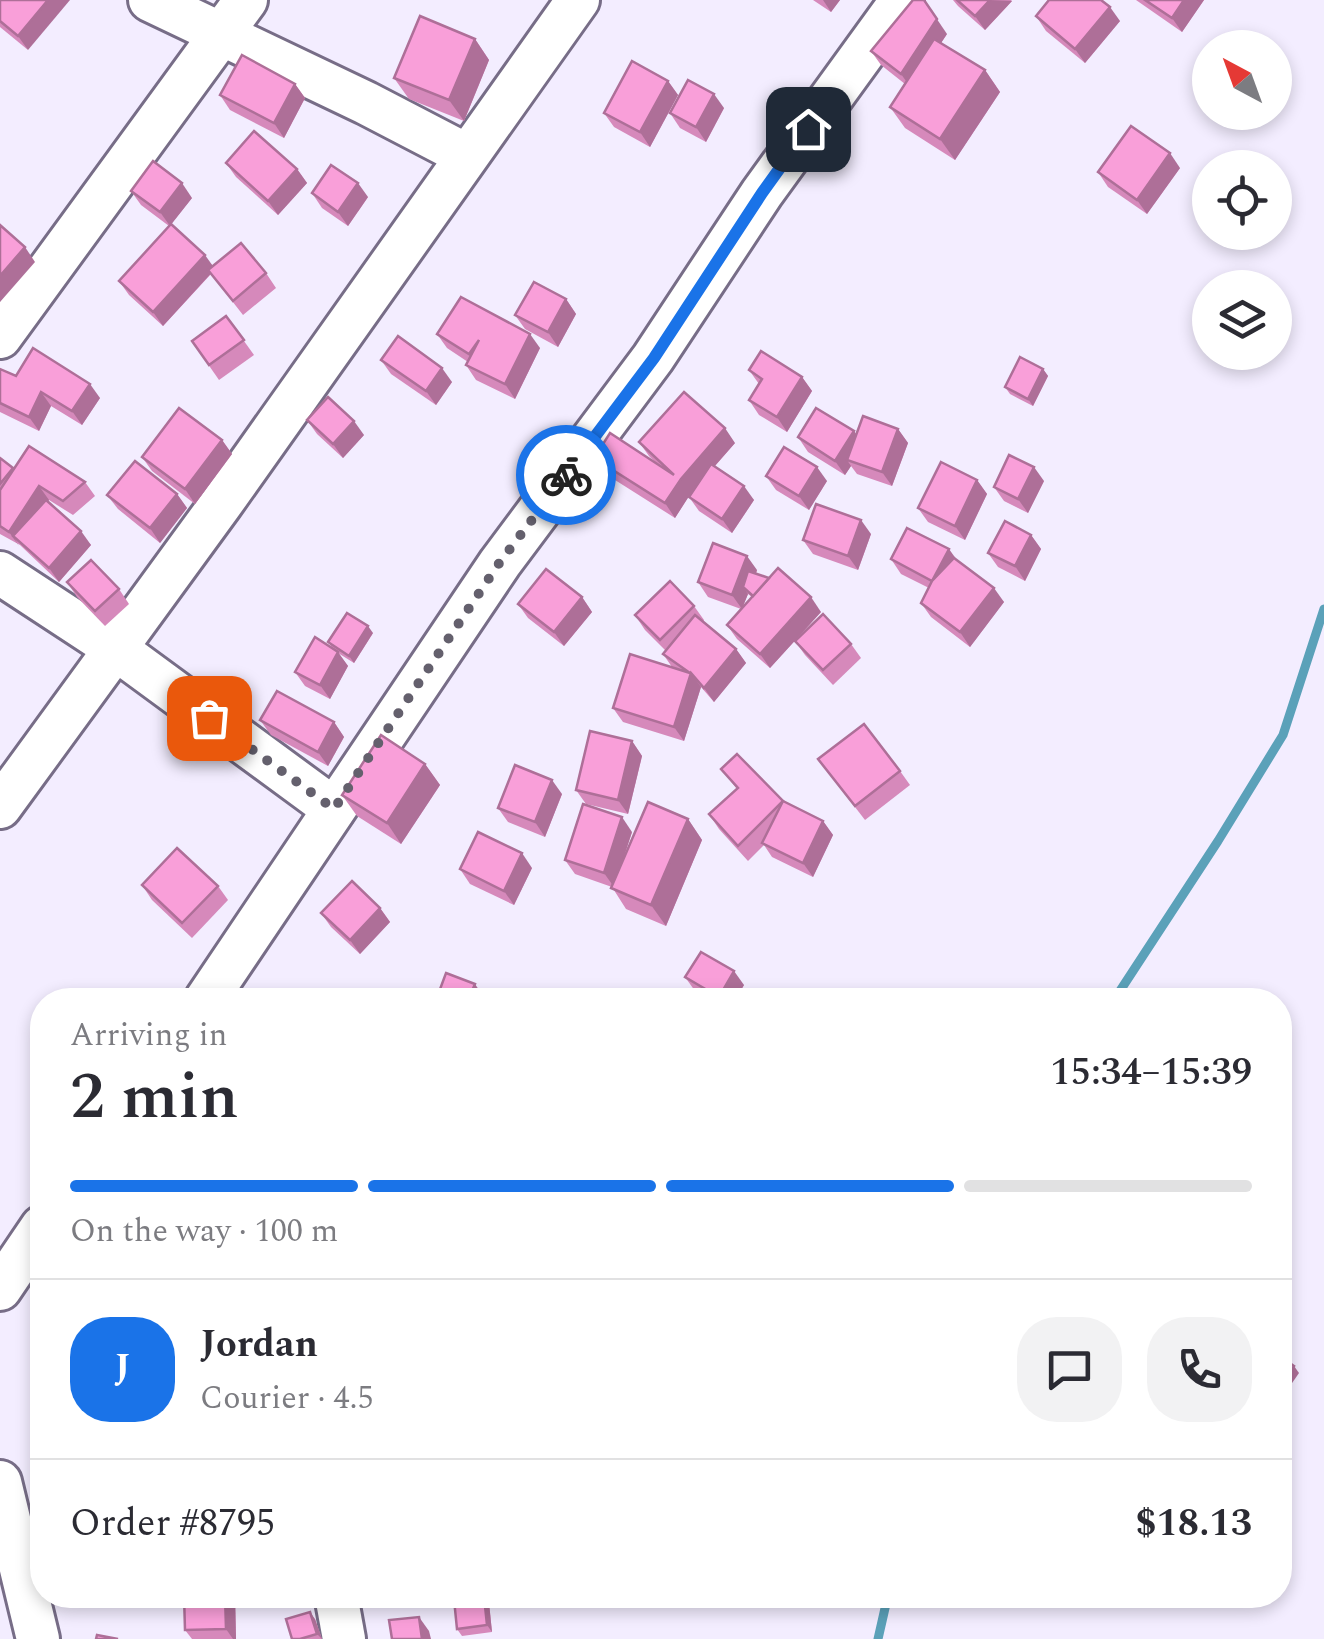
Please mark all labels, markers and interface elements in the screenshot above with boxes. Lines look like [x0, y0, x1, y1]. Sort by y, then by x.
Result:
north arrow [1192, 30, 1292, 130]
map controls [1192, 30, 1292, 370]
pin [766, 87, 851, 172]
icon: home [781, 102, 836, 157]
button: locate [1192, 150, 1292, 250]
button: layers [1192, 270, 1292, 370]
courier [516, 425, 616, 525]
icon: bike [539, 448, 594, 503]
pin [167, 676, 252, 761]
icon: bag [182, 691, 237, 746]
text: Arriving in [70, 1011, 227, 1060]
text: 15:34–15:39 [1050, 1044, 1252, 1102]
text: 2 min [70, 1048, 239, 1147]
text: On the way · 100 m [70, 1207, 338, 1256]
text: Jordan [200, 1316, 318, 1374]
button: chat [1017, 1317, 1122, 1422]
button: phone [1147, 1317, 1252, 1422]
text: J [114, 1340, 131, 1398]
text: Courier · 4.5 [200, 1374, 373, 1423]
text: Order #8795 [70, 1495, 275, 1553]
text: $18.13 [1135, 1495, 1252, 1553]

